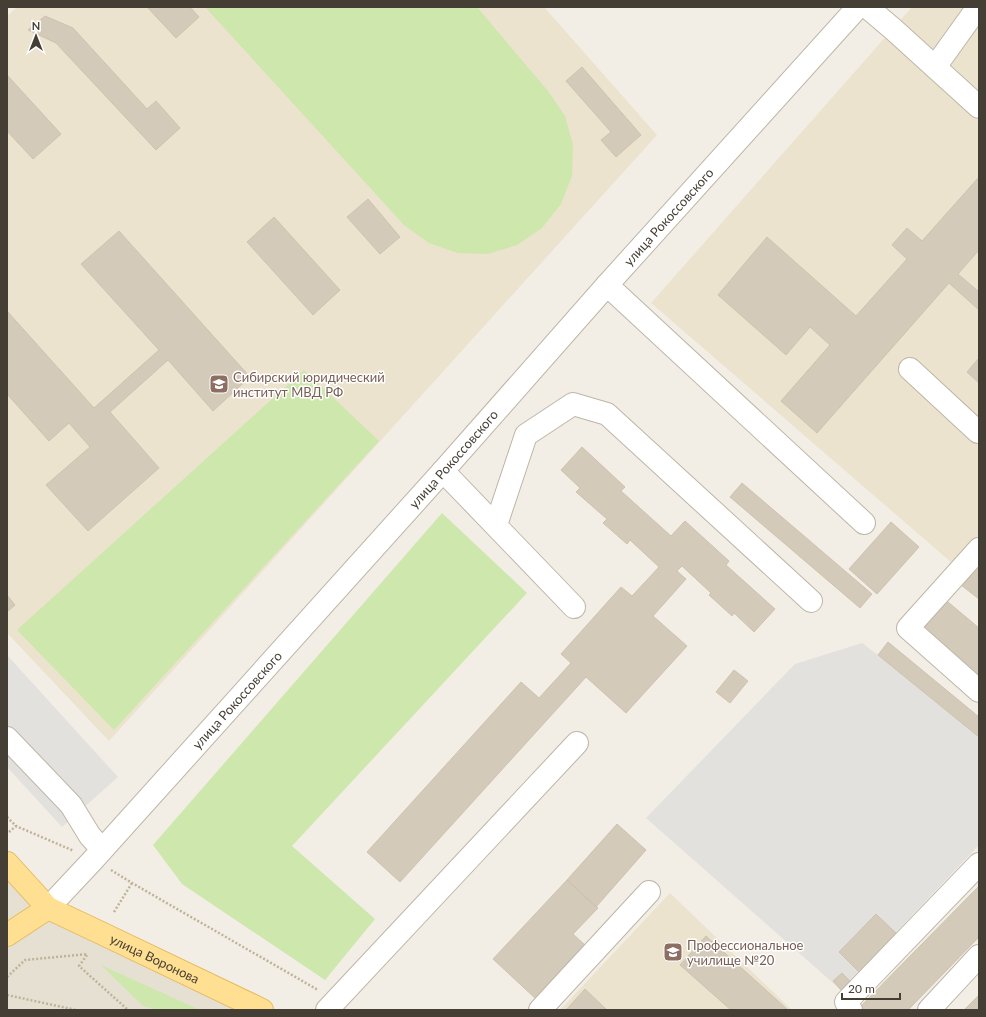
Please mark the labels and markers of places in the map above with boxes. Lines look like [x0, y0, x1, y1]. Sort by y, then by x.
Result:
place label: Сибирский юридический институт МВД РФ [233, 369, 385, 400]
school or university icon: Сибирский юридический институт МВД РФ [208, 373, 230, 395]
place label: Профессиональное училище №20 [687, 937, 804, 968]
school or university icon: Профессиональное училище №20 [662, 941, 684, 963]

